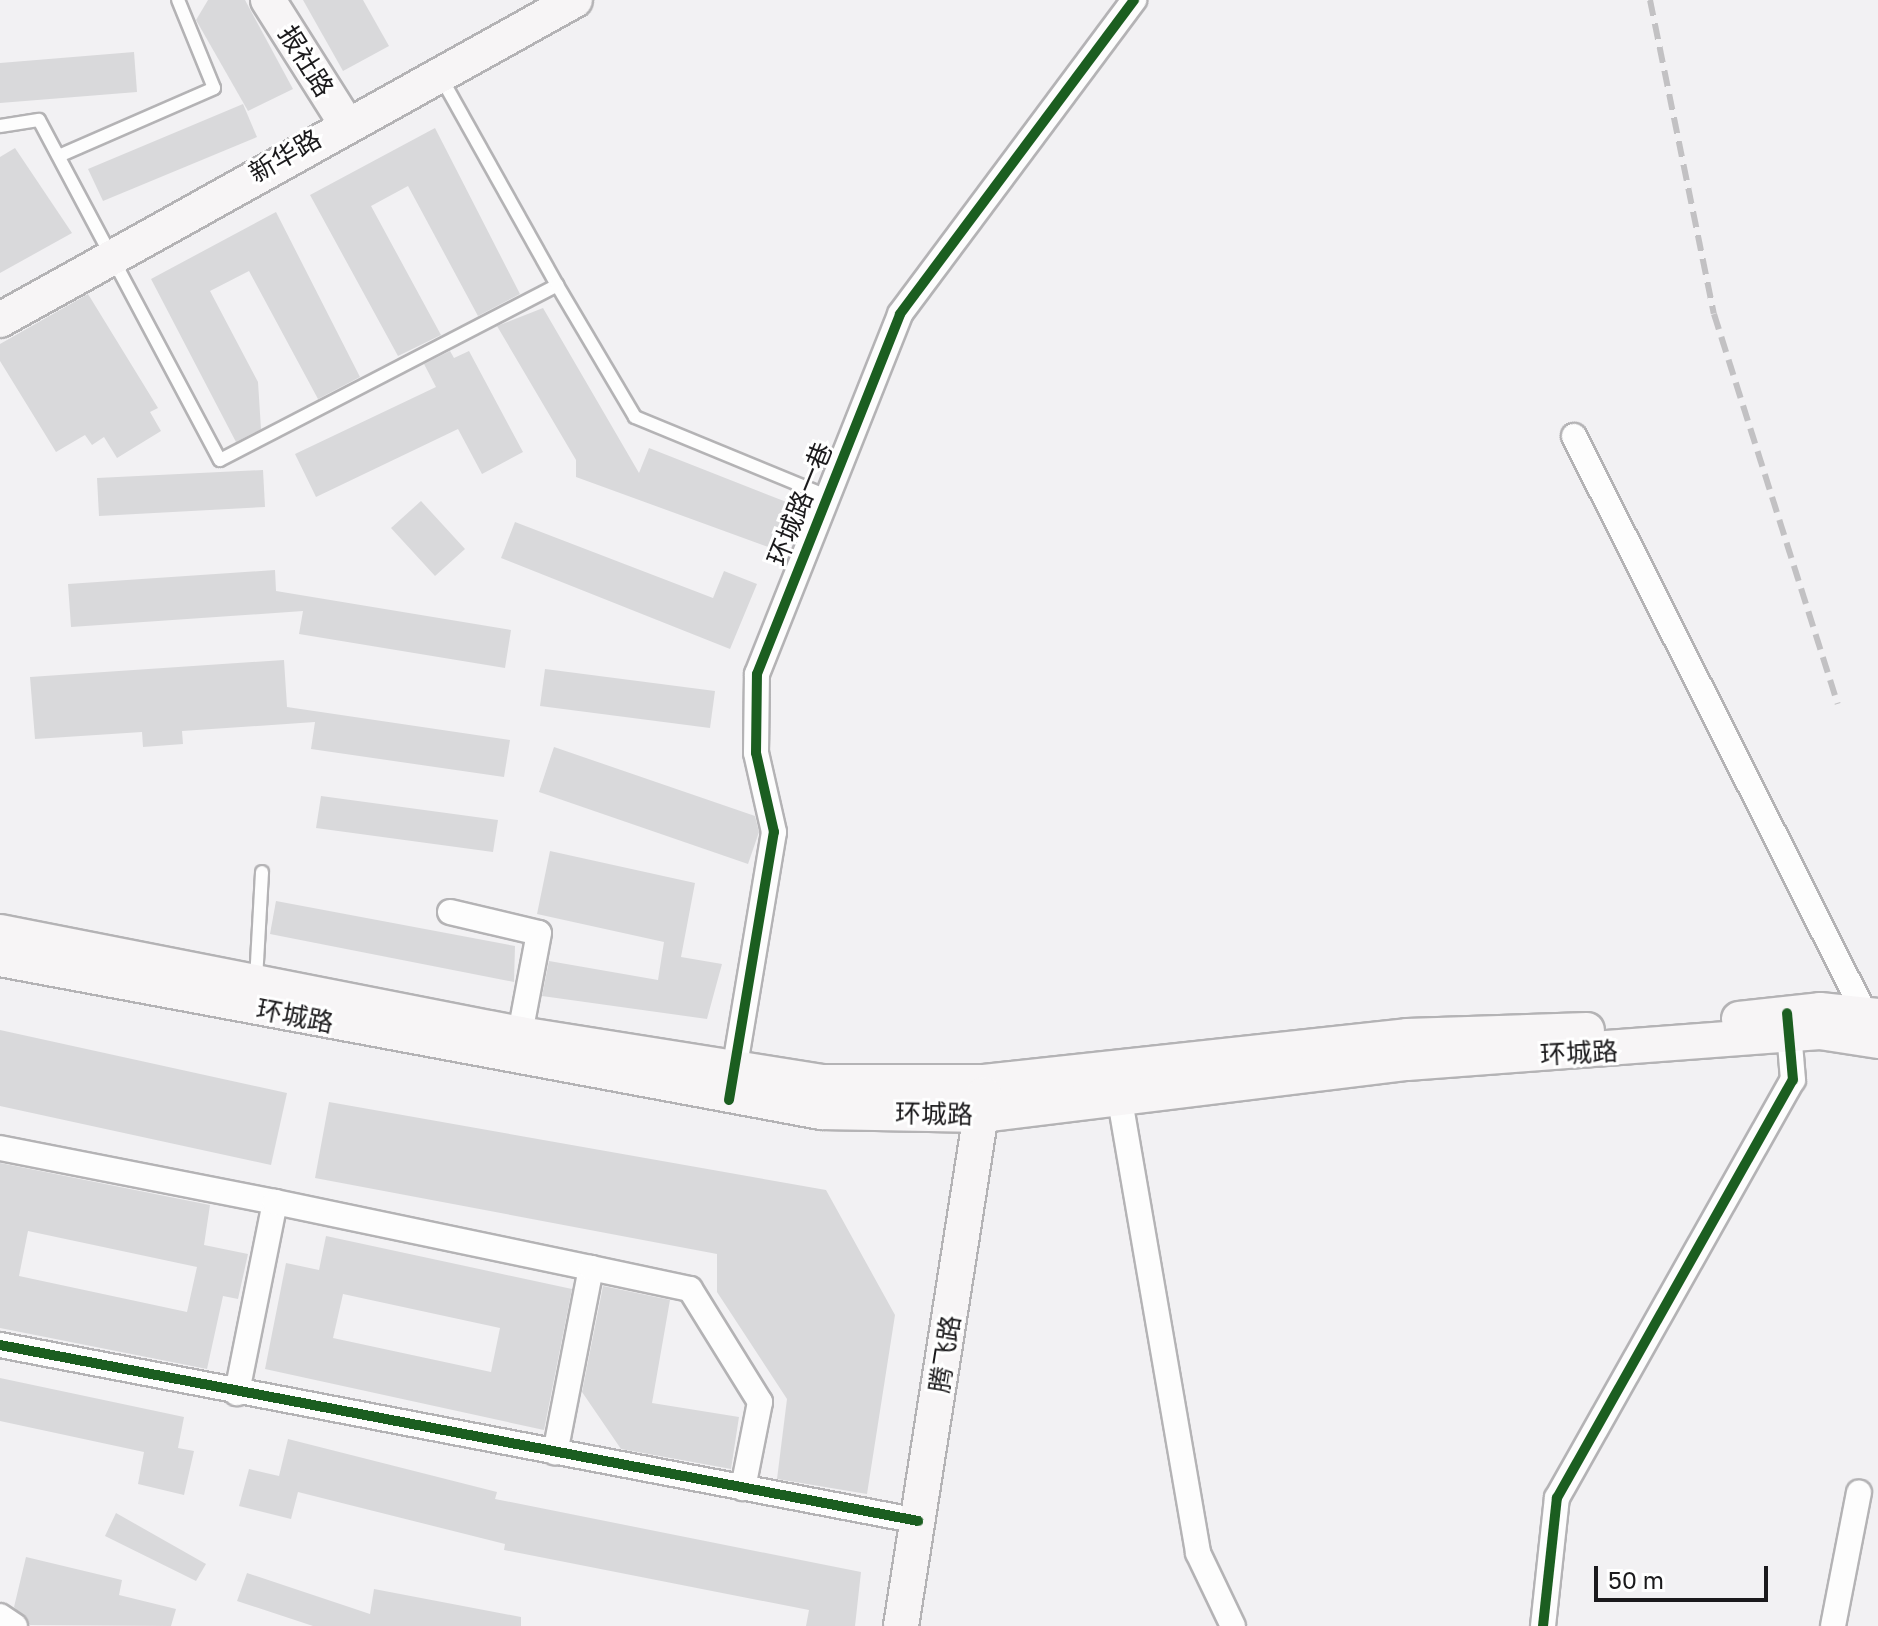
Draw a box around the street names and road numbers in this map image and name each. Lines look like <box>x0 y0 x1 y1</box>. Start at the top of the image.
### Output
street label: 报社路 <box>272 20 340 102</box>
street label: 新华路 <box>243 123 327 189</box>
street label: 环城路一巷 <box>761 438 839 570</box>
street label: 环城路 <box>254 993 336 1039</box>
street label: 环城路 <box>1539 1035 1619 1071</box>
street label: 环城路 <box>895 1098 973 1130</box>
street label: 腾飞路 <box>923 1313 967 1395</box>

